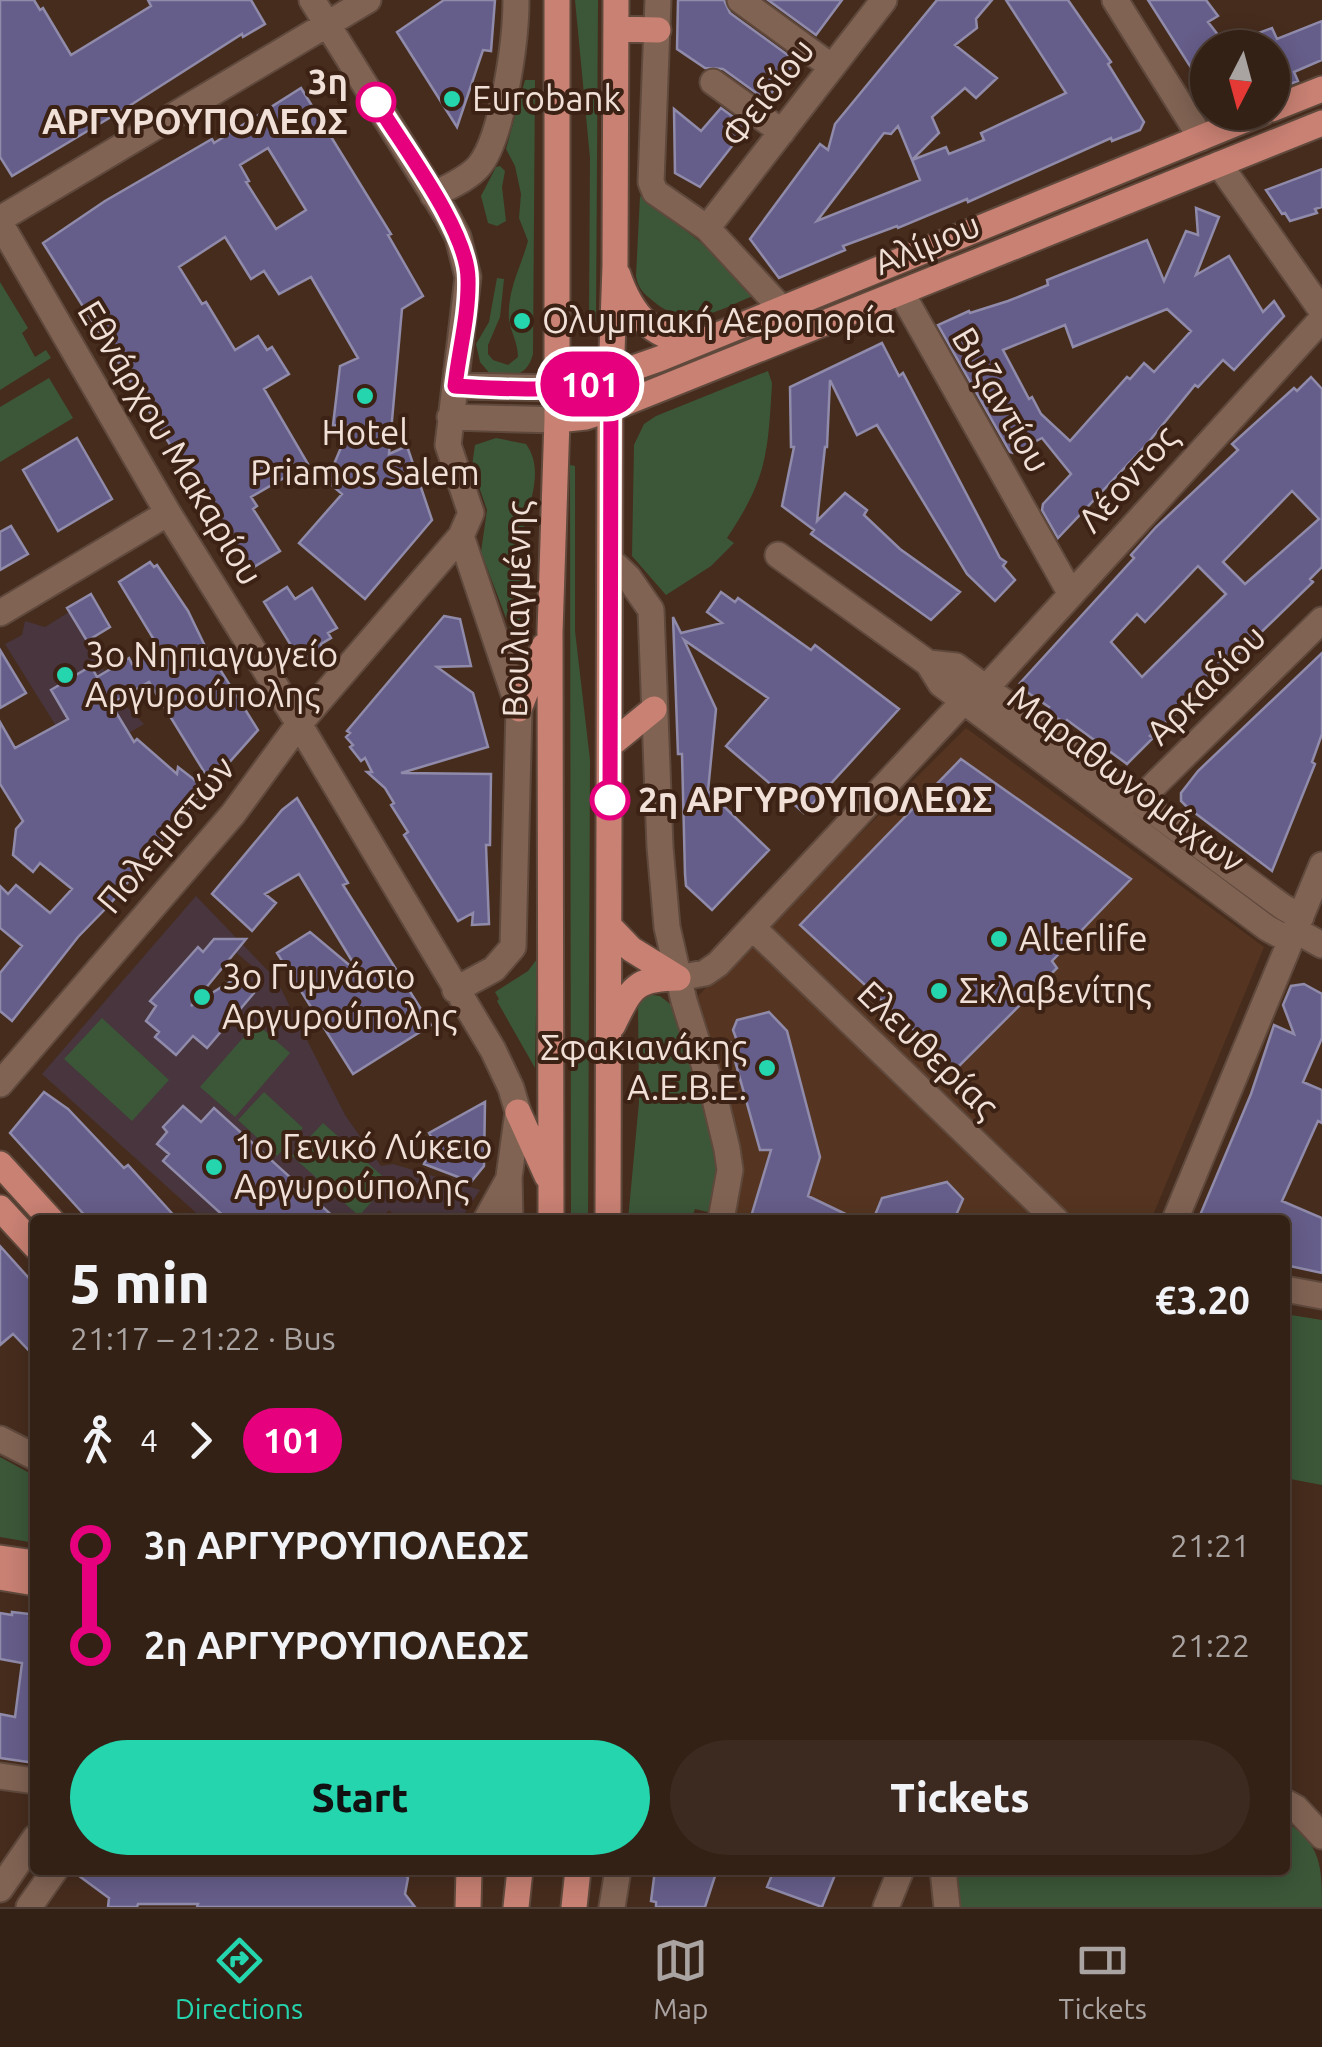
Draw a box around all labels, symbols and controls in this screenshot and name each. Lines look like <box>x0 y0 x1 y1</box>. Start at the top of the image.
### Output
street label: Φειδίου <box>712 30 822 155</box>
north arrow <box>1190 30 1290 130</box>
map controls <box>1190 30 1290 130</box>
place label: 3η ΑΡΓΥΡΟΥΠΟΛΕΩΣ <box>42 61 348 141</box>
place label: Eurobank <box>472 78 622 118</box>
marker: 3η ΑΡΓΥΡΟΥΠΟΛΕΩΣ <box>357 83 395 121</box>
marker: Eurobank <box>441 88 463 110</box>
street label: Αλίμου <box>868 204 985 282</box>
street label: Εθνάρχου Μακαρίου <box>70 293 271 592</box>
place label: Ολυμπιακή Αεροπορία <box>542 300 895 340</box>
marker: Ολυμπιακή Αεροπορία <box>511 310 533 332</box>
street label: Βυζαντίου <box>944 320 1059 479</box>
line badge: 101 <box>532 352 648 416</box>
text: 101 <box>560 364 620 404</box>
marker: Hotel Priamos Salem <box>354 385 376 407</box>
place label: Hotel Priamos Salem <box>250 412 480 492</box>
street label: Λέοντος <box>1069 417 1185 540</box>
street label: Βουλιαγμένης <box>494 500 538 718</box>
street label: Αρκαδίου <box>1137 616 1273 752</box>
place label: 3ο Νηπιαγωγείο Αργυρούπολης <box>85 634 338 714</box>
marker: 3ο Νηπιαγωγείο Αργυρούπολης <box>54 664 76 686</box>
street label: Μαραθωνομάχων <box>1001 676 1253 880</box>
street label: Πολεμιστών <box>88 748 242 921</box>
place label: 2η ΑΡΓΥΡΟΥΠΟΛΕΩΣ <box>638 779 993 819</box>
marker: 2η ΑΡΓΥΡΟΥΠΟΛΕΩΣ <box>591 781 629 819</box>
place label: Alterlife <box>1019 918 1148 958</box>
marker: Alterlife <box>988 928 1010 950</box>
place label: 3ο Γυμνάσιο Αργυρούπολης <box>222 956 457 1036</box>
place label: Σκλαβενίτης <box>959 970 1151 1010</box>
street label: Ελευθερίας <box>850 973 1007 1126</box>
marker: Σκλαβενίτης <box>928 980 950 1002</box>
marker: 3ο Γυμνάσιο Αργυρούπολης <box>191 986 213 1008</box>
place label: Σφακιανάκης Α.Ε.Β.Ε. <box>540 1027 747 1107</box>
marker: Σφακιανάκης Α.Ε.Β.Ε. <box>756 1057 778 1079</box>
place label: 1ο Γενικό Λύκειο Αργυρούπολης <box>234 1126 492 1206</box>
marker: 1ο Γενικό Λύκειο Αργυρούπολης <box>203 1156 225 1178</box>
text: 5 min <box>70 1252 210 1313</box>
text: €3.20 <box>1155 1279 1250 1321</box>
text: 21:17 – 21:22 · Bus <box>70 1320 336 1356</box>
icon: walk <box>70 1413 125 1468</box>
icon: forward <box>173 1413 228 1468</box>
text: 101 <box>263 1420 322 1460</box>
text: 4 <box>140 1422 158 1458</box>
text: 3η ΑΡΓΥΡΟΥΠΟΛΕΩΣ <box>144 1524 529 1566</box>
text: 21:21 <box>1170 1527 1250 1563</box>
text: 2η ΑΡΓΥΡΟΥΠΟΛΕΩΣ <box>144 1624 529 1666</box>
text: 21:22 <box>1170 1627 1250 1663</box>
button: Start <box>70 1740 650 1855</box>
button: Tickets <box>670 1740 1250 1855</box>
tab: Directions <box>175 1933 303 2024</box>
tab: Map <box>653 1933 708 2024</box>
tab: Tickets <box>1059 1933 1147 2024</box>

